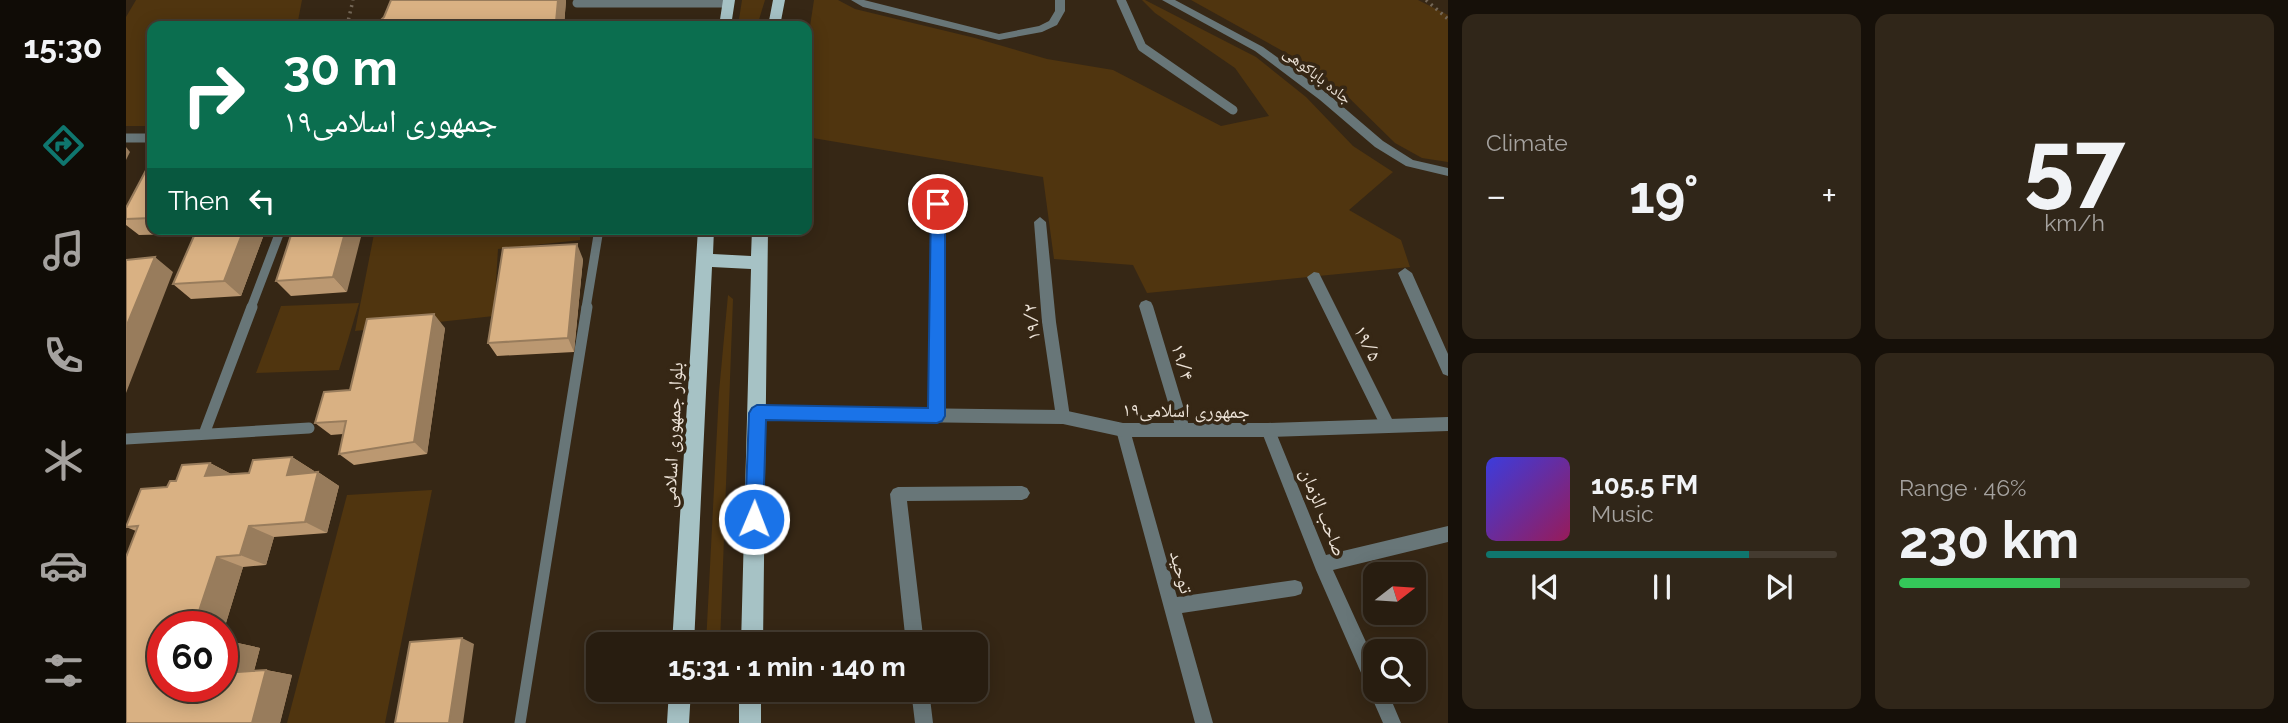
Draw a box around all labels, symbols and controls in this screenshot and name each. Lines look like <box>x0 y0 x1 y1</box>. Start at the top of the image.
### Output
text: 15:30 <box>24 28 102 65</box>
text: 30 m <box>283 39 398 96</box>
street label: جاده باباکوهی <box>1279 43 1356 109</box>
icon: right <box>168 49 259 140</box>
text: جمهوری اسلامی۱۹ <box>283 102 498 139</box>
text: 57 <box>2024 110 2125 217</box>
icon: directions <box>39 121 88 170</box>
text: Climate <box>1486 129 1568 156</box>
text: 19° <box>1629 164 1699 225</box>
text: − <box>1486 173 1506 218</box>
text: + <box>1821 173 1837 218</box>
pin <box>908 174 968 234</box>
icon: left <box>243 182 281 220</box>
icon: arrive <box>919 185 957 223</box>
text: Then <box>168 186 229 216</box>
text: km/h <box>2044 209 2105 236</box>
icon: music <box>39 226 88 275</box>
street label: ۱۹/۲ <box>1018 302 1044 342</box>
street label: ۱۹/۵ <box>1350 321 1386 365</box>
icon: phone <box>39 331 88 380</box>
street label: ۱۹/۴ <box>1167 341 1199 383</box>
street label: بلوار جمهوری اسلامی <box>657 362 688 508</box>
street label: جمهوری اسلامی۱۹ <box>1122 398 1250 423</box>
icon: climate <box>39 436 88 485</box>
street label: صاحب الزمان <box>1295 465 1352 560</box>
text: 105.5 FM <box>1591 470 1698 500</box>
text: Range · 46% <box>1899 474 2026 501</box>
position arrow <box>717 482 791 556</box>
text: Music <box>1591 500 1654 527</box>
text: 230 km <box>1899 509 2079 570</box>
icon: car <box>39 541 88 590</box>
street label: توحید <box>1165 548 1198 596</box>
north arrow <box>1363 562 1426 625</box>
map controls <box>1363 562 1426 702</box>
icon: previous <box>1526 568 1564 606</box>
icon: pause <box>1643 568 1681 606</box>
icon: next <box>1760 568 1798 606</box>
speed limit sign: 60 <box>147 611 238 702</box>
button: search <box>1363 639 1426 702</box>
icon: filters <box>39 646 88 695</box>
text: 15:31 · 1 min · 140 m <box>668 652 906 682</box>

